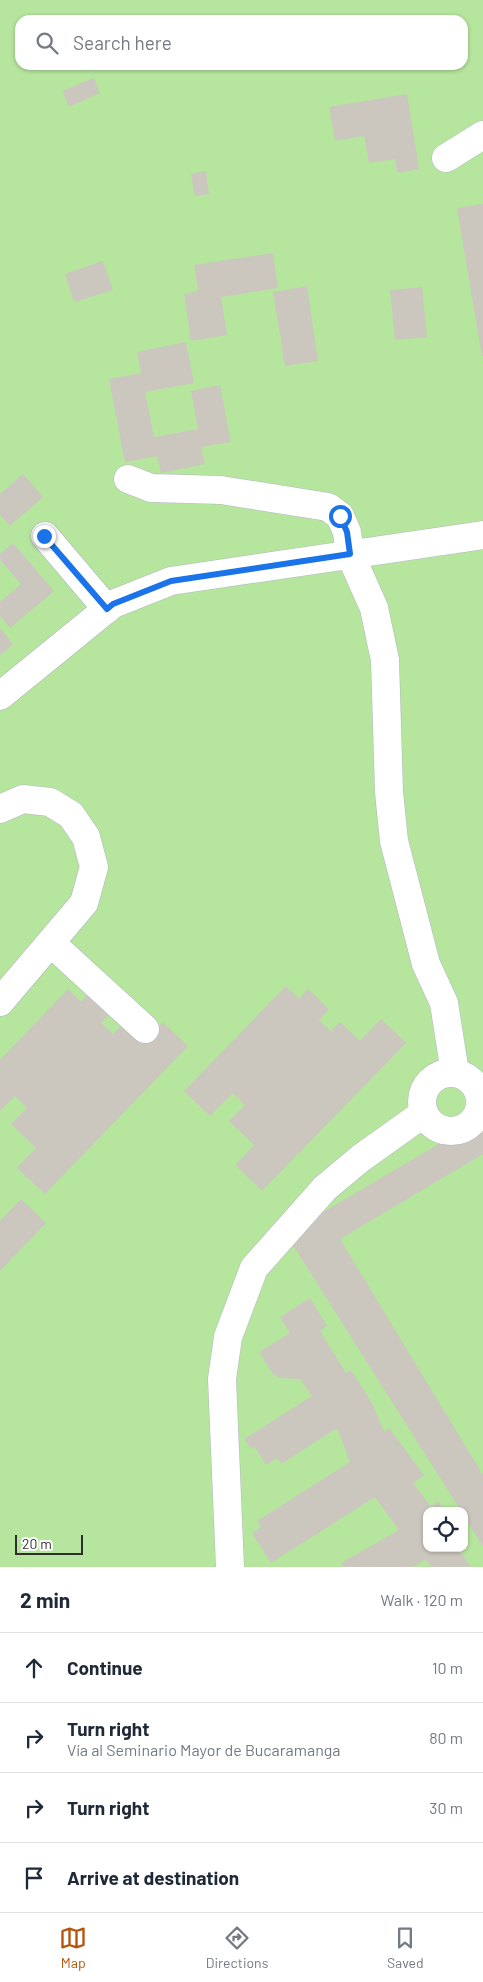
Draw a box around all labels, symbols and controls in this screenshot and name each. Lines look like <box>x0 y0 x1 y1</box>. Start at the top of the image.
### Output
search box <box>15 15 468 70</box>
icon: search <box>33 29 61 57</box>
text: Search here <box>73 31 172 54</box>
route start <box>329 505 352 528</box>
route end <box>33 525 56 548</box>
map controls <box>423 1507 468 1552</box>
button: locate <box>423 1507 468 1552</box>
scale bar <box>15 1532 82 1555</box>
text: 20 m <box>22 1535 52 1552</box>
text: 2 min <box>20 1587 70 1612</box>
text: Walk · 120 m <box>380 1590 463 1609</box>
icon: ahead <box>20 1654 48 1682</box>
text: Continue <box>67 1656 143 1679</box>
text: 10 m <box>432 1658 463 1677</box>
text: Turn right <box>67 1717 149 1740</box>
icon: right <box>20 1724 48 1752</box>
text: 80 m <box>429 1728 463 1747</box>
text: Vía al Seminario Mayor de Bucaramanga <box>67 1740 341 1759</box>
icon: right <box>20 1794 48 1822</box>
text: Turn right <box>67 1796 149 1819</box>
text: 30 m <box>429 1798 463 1817</box>
icon: arrive <box>20 1864 48 1892</box>
text: Arrive at destination <box>67 1866 239 1889</box>
tab: Map <box>59 1924 87 1971</box>
tab: Directions <box>206 1924 268 1971</box>
tab: Saved <box>387 1924 424 1971</box>

